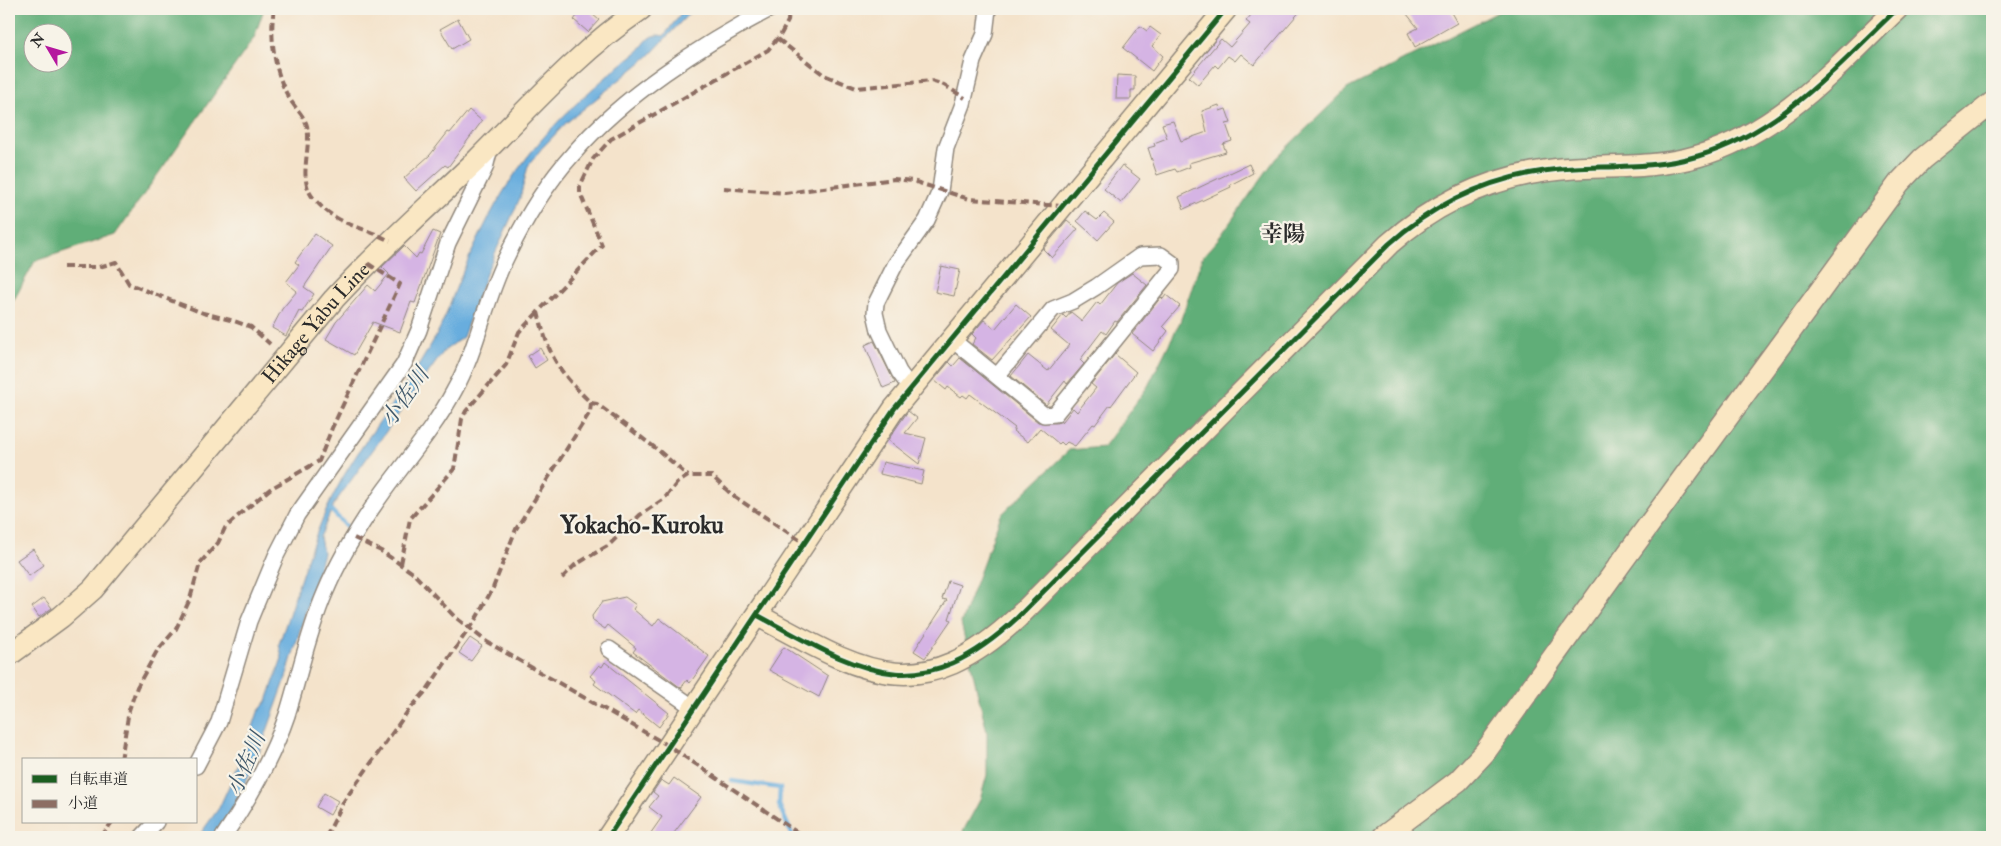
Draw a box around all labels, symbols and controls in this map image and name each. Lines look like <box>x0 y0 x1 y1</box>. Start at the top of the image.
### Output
north arrow <box>22 22 72 72</box>
text: N <box>27 30 49 51</box>
district label: 幸陽 <box>1261 220 1305 248</box>
street label: Hikage Yabu Line <box>256 256 376 389</box>
water label: 小佐川 <box>375 360 437 432</box>
district label: Yokacho-Kuroku <box>559 510 724 541</box>
water label: 小佐川 <box>220 726 273 800</box>
legend <box>22 758 198 824</box>
text: 自転車道 <box>68 770 128 789</box>
text: 小道 <box>68 794 98 813</box>

